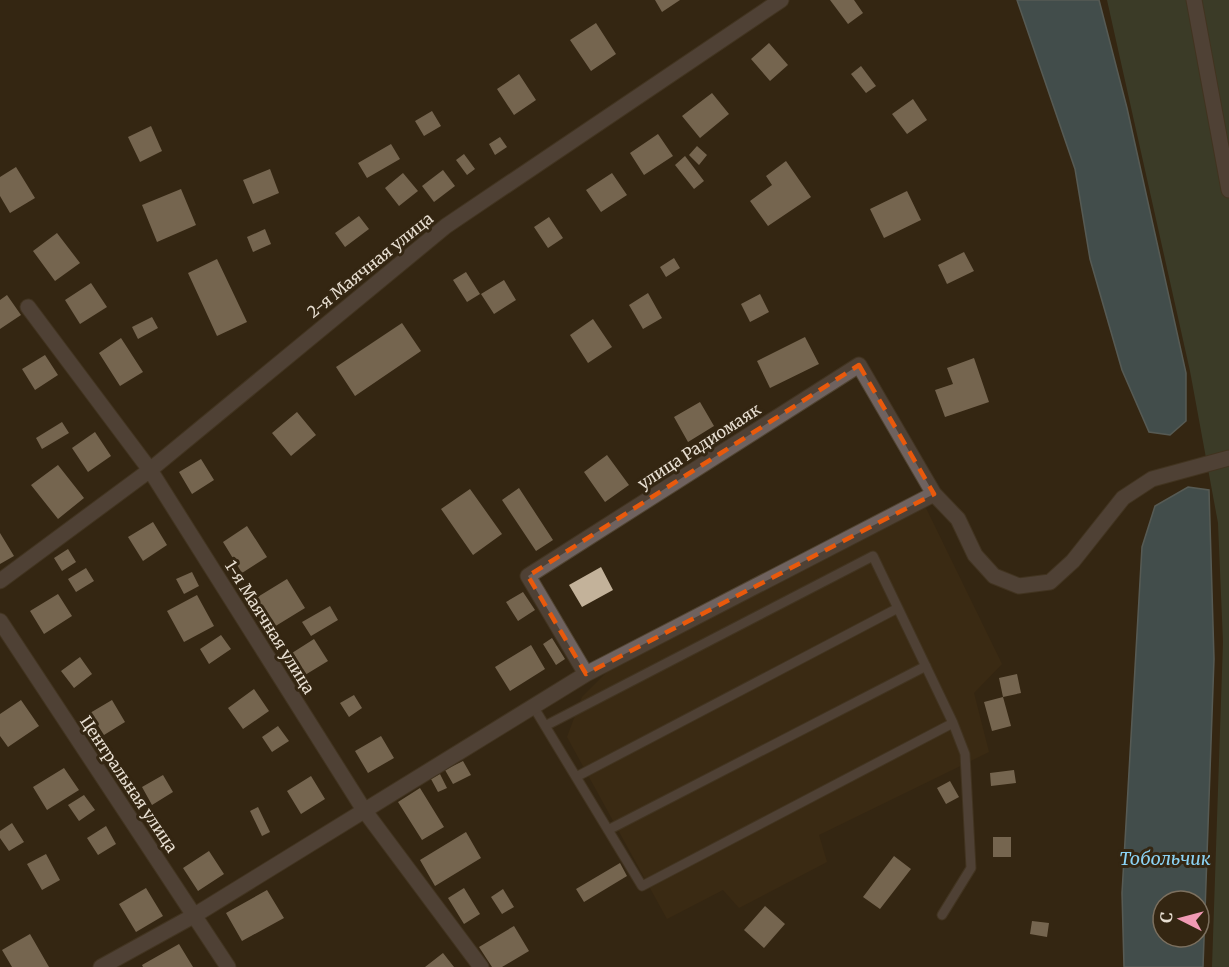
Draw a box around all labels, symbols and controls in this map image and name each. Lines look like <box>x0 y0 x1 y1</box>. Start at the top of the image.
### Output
street label: 2-я Маячная улица <box>303 208 437 322</box>
street label: улица Радиомаяк <box>634 399 764 493</box>
street label: 1-я Маячная улица <box>221 556 319 698</box>
street label: Центральная улица <box>76 712 182 856</box>
water label: Тобольчик <box>1119 847 1211 870</box>
north arrow <box>1151 889 1211 949</box>
text: С <box>1156 911 1177 924</box>

